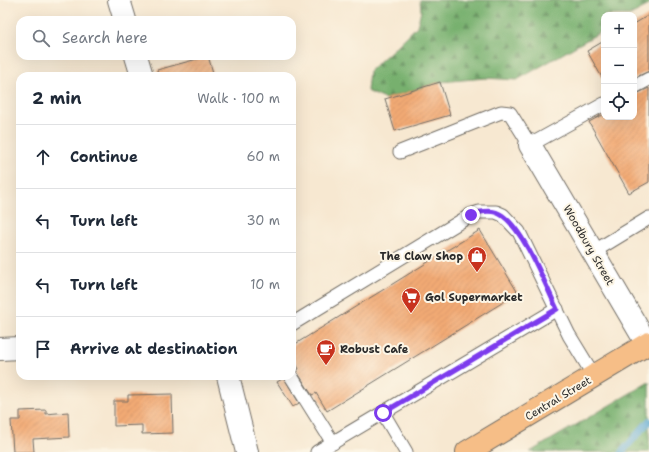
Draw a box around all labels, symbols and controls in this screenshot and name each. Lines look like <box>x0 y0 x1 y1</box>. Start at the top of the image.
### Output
map controls <box>601 12 637 120</box>
button: + <box>601 12 637 48</box>
search box <box>16 16 296 60</box>
icon: search <box>30 27 52 49</box>
text: Search here <box>62 28 148 48</box>
button: − <box>601 48 637 84</box>
button: locate <box>601 84 637 120</box>
text: 2 min <box>32 87 82 109</box>
text: Walk · 100 m <box>197 90 280 107</box>
icon: ahead <box>32 146 54 168</box>
text: Continue <box>70 147 138 167</box>
text: 60 m <box>247 148 280 165</box>
street label: Woodbury Street <box>559 202 618 288</box>
route end <box>462 206 480 224</box>
icon: left <box>32 210 54 232</box>
text: Turn left <box>70 211 138 231</box>
text: 30 m <box>246 212 280 229</box>
shop icon: The Claw Shop <box>466 245 488 273</box>
place label: The Claw Shop <box>380 249 463 264</box>
icon: left <box>32 274 54 296</box>
text: Turn left <box>70 275 138 295</box>
text: 10 m <box>250 276 280 293</box>
supermarket icon: Gol Supermarket <box>400 286 422 314</box>
place label: Gol Supermarket <box>425 290 523 305</box>
icon: arrive <box>32 338 54 360</box>
cafe icon: Robust Cafe <box>315 338 337 366</box>
text: Arrive at destination <box>70 339 238 359</box>
place label: Robust Cafe <box>340 342 409 357</box>
street label: Central Street <box>522 373 594 424</box>
route start <box>374 404 392 422</box>

